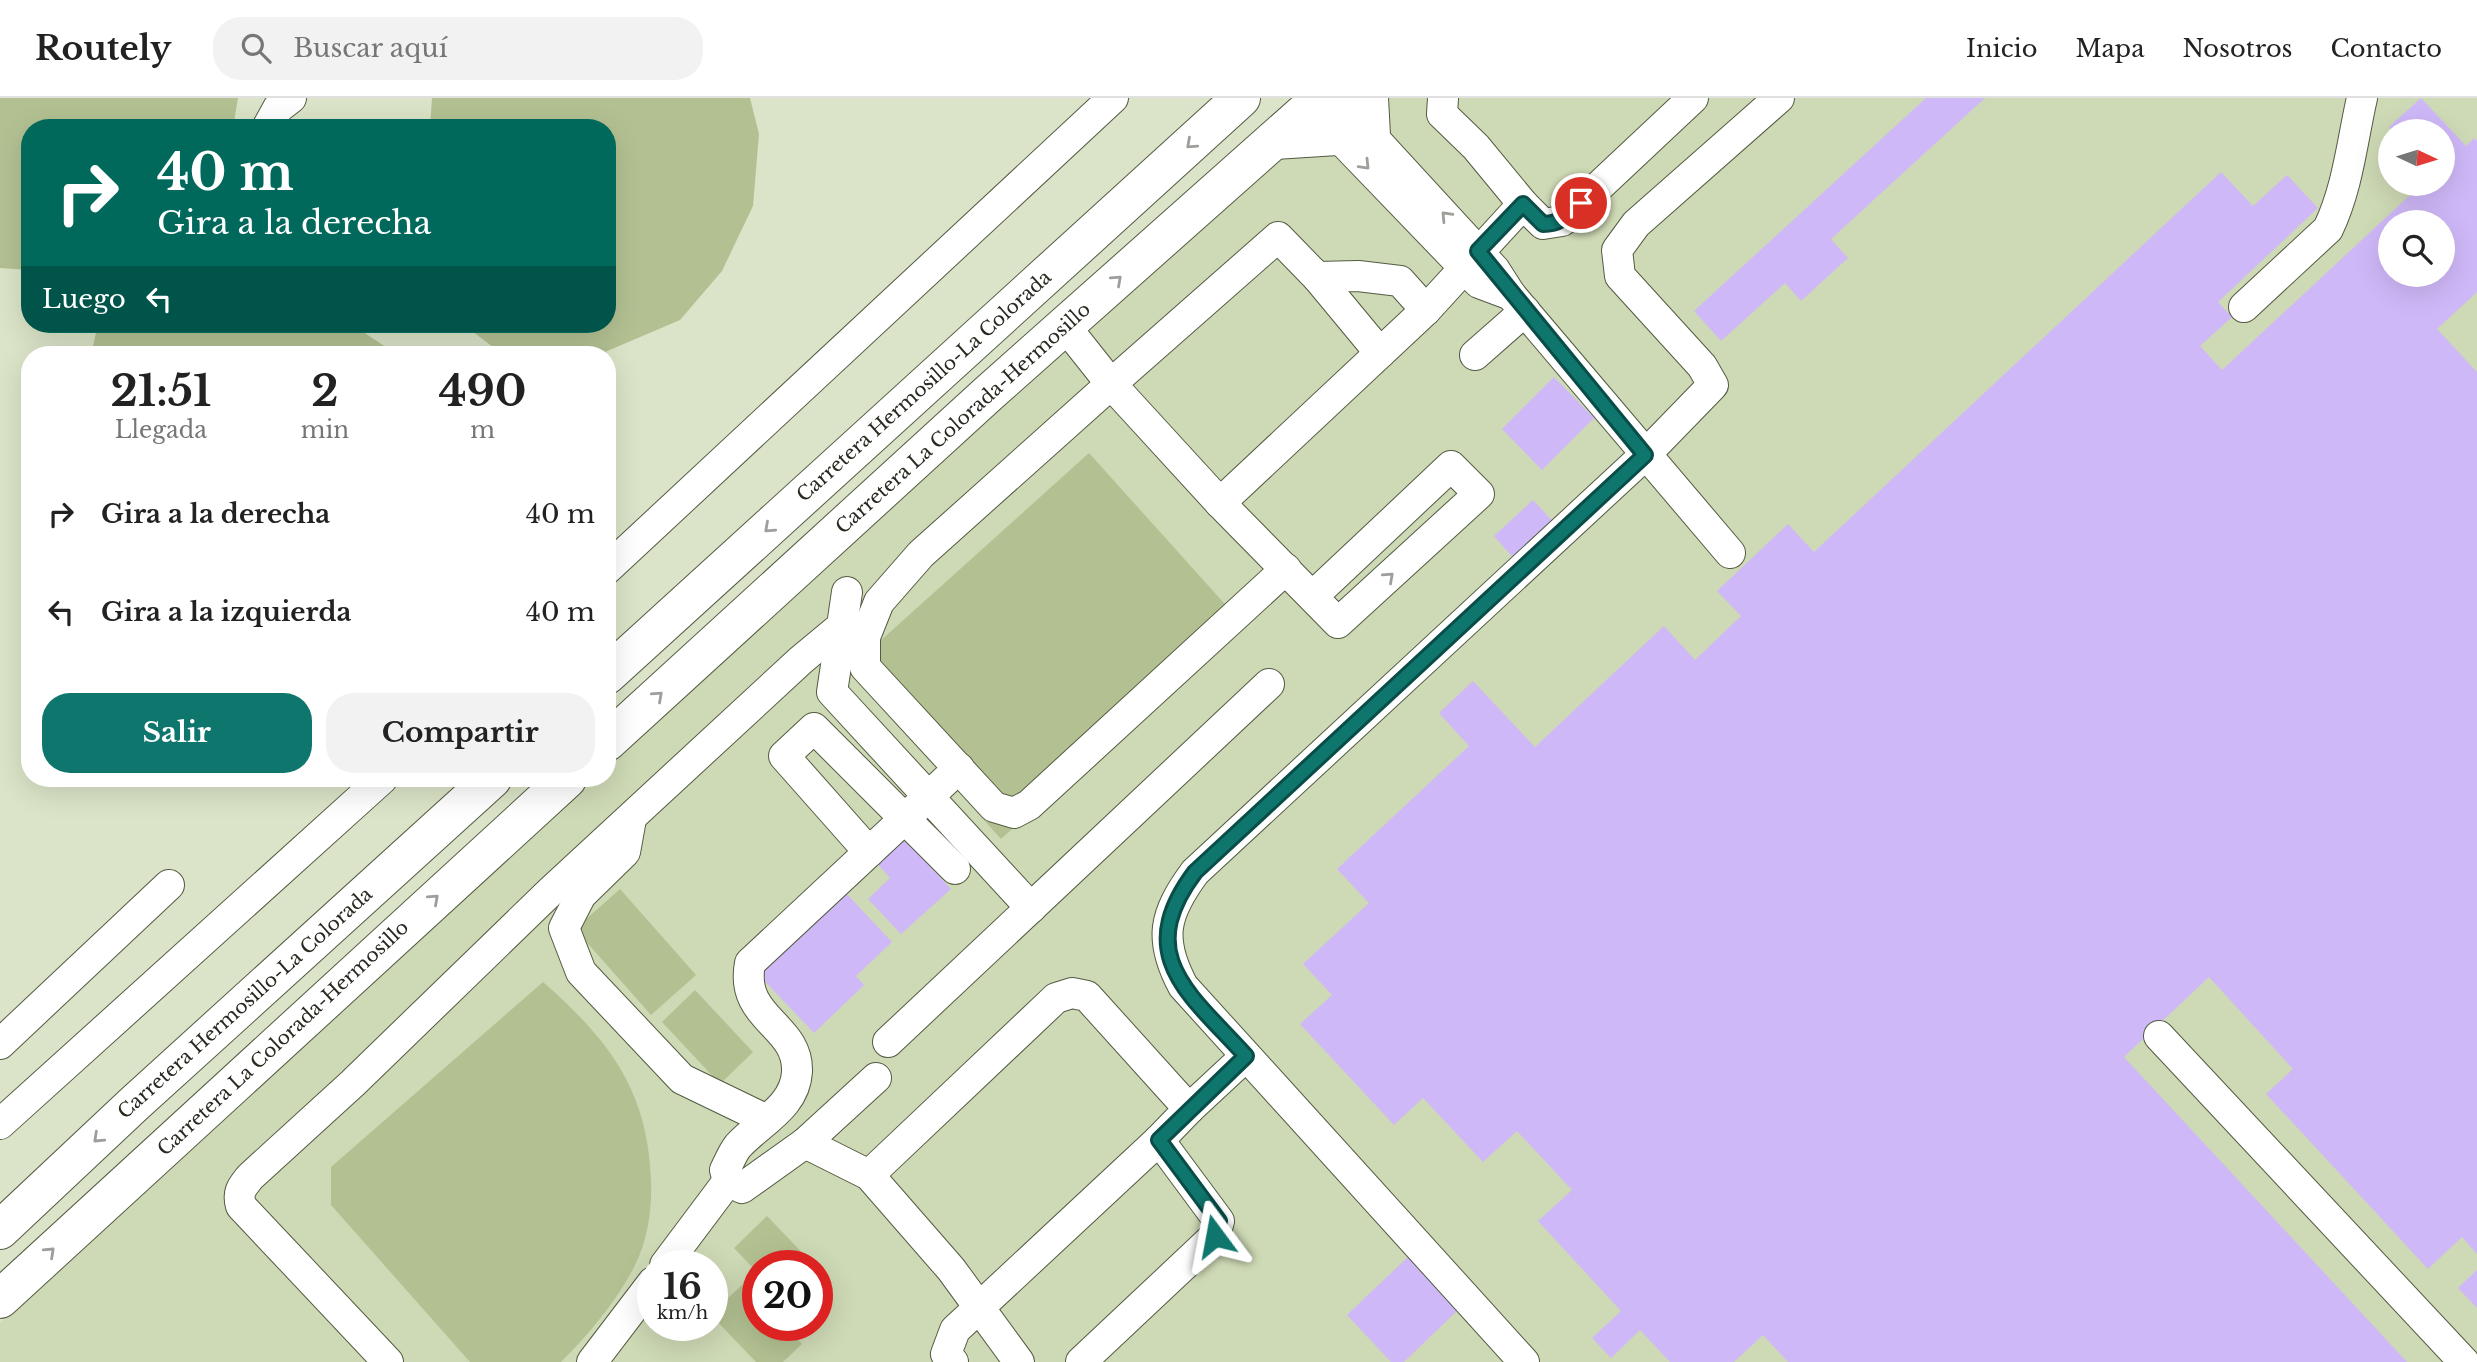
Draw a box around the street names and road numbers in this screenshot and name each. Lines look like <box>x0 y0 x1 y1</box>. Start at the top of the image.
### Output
street label: Carretera Hermosillo-La Colorada <box>792 265 1056 506</box>
street label: Carretera La Colorada-Hermosillo <box>831 298 1095 538</box>
street label: Carretera Hermosillo-La Colorada <box>113 882 377 1123</box>
street label: Carretera La Colorada-Hermosillo <box>153 915 413 1161</box>

